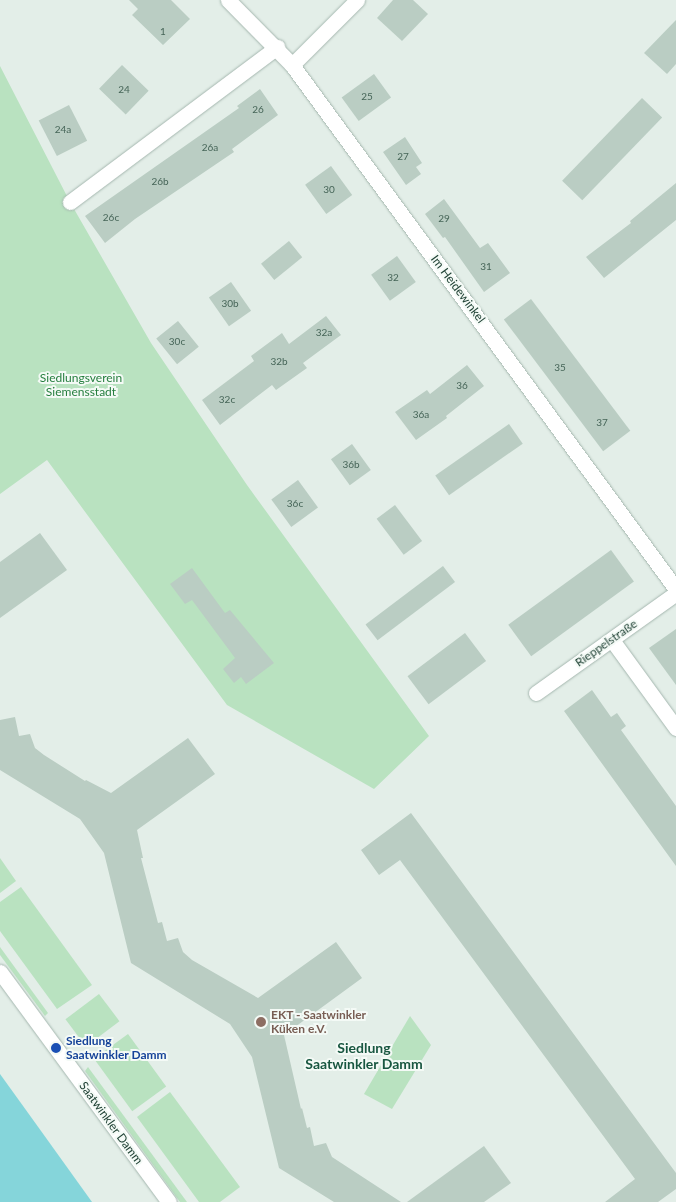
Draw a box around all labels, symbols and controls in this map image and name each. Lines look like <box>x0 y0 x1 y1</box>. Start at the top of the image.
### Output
house number: 1 <box>160 26 166 38</box>
house number: 24 <box>118 84 130 96</box>
house number: 25 <box>361 91 373 103</box>
house number: 26 <box>252 104 264 116</box>
house number: 24a <box>55 124 71 136</box>
house number: 26a <box>202 142 218 154</box>
house number: 27 <box>397 151 409 163</box>
house number: 26b <box>151 176 169 188</box>
house number: 30 <box>323 184 335 196</box>
house number: 26c <box>103 212 119 224</box>
house number: 29 <box>438 213 450 225</box>
street label: Im Heidewinkel <box>428 252 488 326</box>
house number: 31 <box>480 261 492 273</box>
house number: 32 <box>387 272 399 284</box>
house number: 30b <box>221 298 239 310</box>
house number: 32a <box>316 327 332 339</box>
house number: 30c <box>169 336 185 348</box>
house number: 32b <box>270 356 288 368</box>
house number: 35 <box>554 362 566 374</box>
park label: Siedlungsverein Siemensstadt <box>40 371 122 399</box>
house number: 36 <box>456 380 468 392</box>
house number: 32c <box>219 394 235 406</box>
house number: 36a <box>413 409 429 421</box>
house number: 37 <box>596 417 608 429</box>
house number: 36b <box>342 459 360 471</box>
house number: 36c <box>287 498 303 510</box>
street label: Rieppelstraße <box>572 616 640 670</box>
place label: EKT - Saatwinkler Küken e.V. <box>271 1008 366 1036</box>
marker: EKT - Saatwinkler Küken e.V. <box>255 1016 267 1028</box>
place label: Siedlung Saatwinkler Damm <box>66 1034 167 1062</box>
district label: Siedlung Saatwinkler Damm <box>305 1040 423 1072</box>
marker: Siedlung Saatwinkler Damm <box>50 1042 62 1054</box>
street label: Saatwinkler Damm <box>76 1079 146 1167</box>

